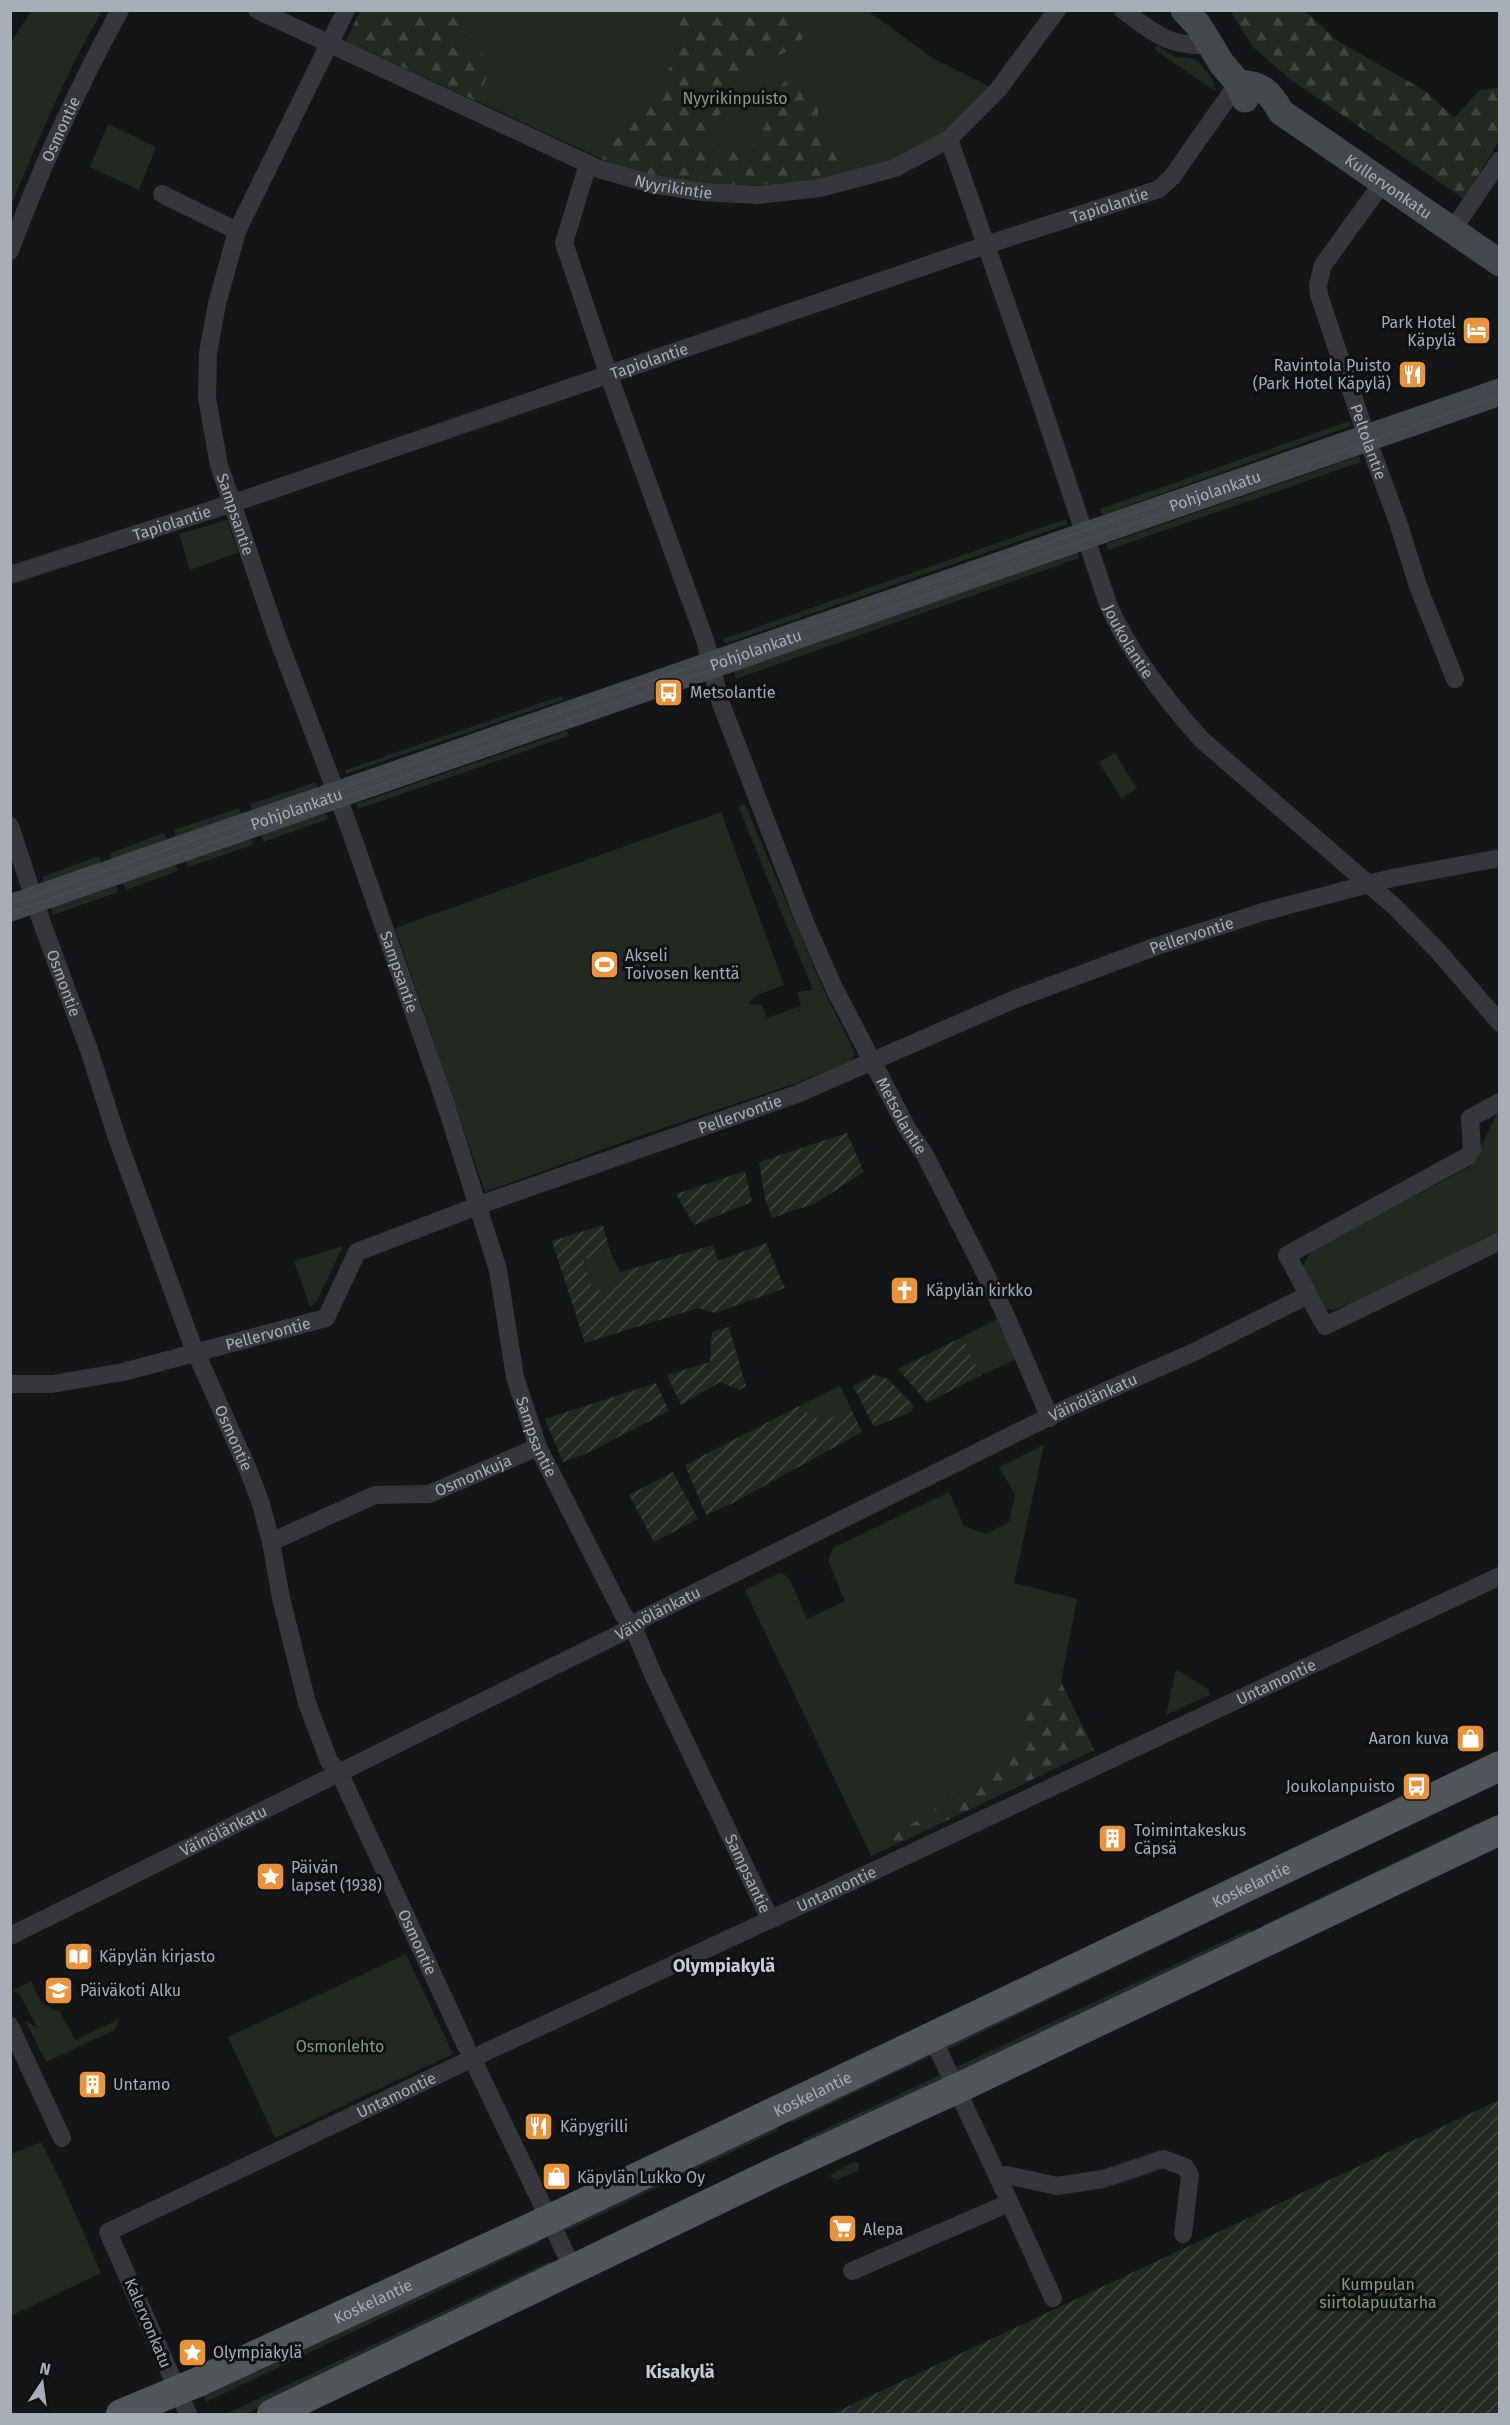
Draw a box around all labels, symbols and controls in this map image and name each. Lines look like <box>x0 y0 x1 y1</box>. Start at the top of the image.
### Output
park label: Nyyrikinpuisto <box>682 89 788 108</box>
street label: Osmontie <box>37 93 84 165</box>
street label: Kullervonkatu <box>1342 150 1436 223</box>
street label: Nyyrikintie <box>633 170 713 202</box>
street label: Tapiolantie <box>1068 183 1151 227</box>
place label: Park Hotel Käpylä <box>1381 313 1456 350</box>
hotel icon: Park Hotel Käpylä <box>1461 315 1493 347</box>
street label: Tapiolantie <box>607 338 691 383</box>
place label: Ravintola Puisto (Park Hotel Käpylä) <box>1253 356 1391 393</box>
restaurant icon: Ravintola Puisto (Park Hotel Käpylä) <box>1396 358 1428 390</box>
street label: Peltolantie <box>1347 401 1391 482</box>
street label: Pohjolankatu <box>1166 466 1263 515</box>
street label: Sampsantie <box>213 471 258 558</box>
street label: Tapiolantie <box>130 501 213 544</box>
street label: Joukolantie <box>1100 601 1158 682</box>
street label: Pohjolankatu <box>707 625 804 674</box>
bus stop icon: Metsolantie <box>653 676 685 708</box>
place label: Metsolantie <box>690 683 775 702</box>
street label: Pohjolankatu <box>248 784 345 834</box>
street label: Pellervontie <box>1147 913 1236 958</box>
street label: Sampsantie <box>377 928 423 1015</box>
place label: Akseli Toivosen kenttä <box>625 946 740 983</box>
street label: Osmontie <box>43 947 85 1019</box>
sports icon: Akseli Toivosen kenttä <box>588 948 620 980</box>
street label: Metsolantie <box>873 1074 931 1158</box>
street label: Pellervontie <box>695 1091 784 1137</box>
church icon: Käpylän kirkko <box>889 1274 921 1306</box>
place label: Käpylän kirkko <box>926 1281 1033 1300</box>
street label: Pellervontie <box>223 1313 313 1354</box>
street label: Väinölänkatu <box>1045 1369 1140 1425</box>
street label: Sampsantie <box>513 1394 561 1480</box>
street label: Osmontie <box>211 1402 257 1474</box>
street label: Osmonkuja <box>432 1450 514 1500</box>
street label: Väinölänkatu <box>612 1582 703 1644</box>
street label: Untamontie <box>1233 1655 1319 1708</box>
shop icon: Aaron kuva <box>1454 1722 1486 1754</box>
place label: Aaron kuva <box>1369 1729 1449 1748</box>
bus stop icon: Joukolanpuisto <box>1400 1770 1432 1802</box>
place label: Joukolanpuisto <box>1286 1777 1395 1796</box>
street label: Väinölänkatu <box>177 1801 270 1860</box>
place label: Toimintakeskus Cäpsä <box>1134 1821 1246 1858</box>
building icon: Toimintakeskus Cäpsä <box>1097 1823 1129 1855</box>
street label: Sampsantie <box>721 1831 775 1916</box>
place label: Päivän lapset (1938) <box>291 1858 382 1895</box>
street label: Koskelantie <box>1209 1858 1293 1911</box>
place icon: Päivän lapset (1938) <box>254 1860 286 1892</box>
street label: Untamontie <box>793 1862 879 1915</box>
street label: Osmontie <box>394 1906 441 1978</box>
library icon: Käpylän kirjasto <box>62 1940 94 1972</box>
place label: Käpylän kirjasto <box>99 1947 215 1966</box>
district label: Olympiakylä <box>673 1955 775 1977</box>
school or university icon: Päiväkoti Alku <box>43 1974 75 2006</box>
place label: Päiväkoti Alku <box>80 1981 181 2000</box>
park label: Osmonlehto <box>296 2037 384 2056</box>
street label: Koskelantie <box>770 2067 855 2121</box>
building icon: Untamo <box>76 2068 108 2100</box>
street label: Untamontie <box>353 2068 439 2122</box>
place label: Untamo <box>113 2075 170 2094</box>
restaurant icon: Käpygrilli <box>523 2110 555 2142</box>
place label: Käpygrilli <box>560 2117 628 2136</box>
shop icon: Käpylän Lukko Oy <box>540 2161 572 2193</box>
place label: Käpylän Lukko Oy <box>577 2168 705 2187</box>
supermarket icon: Alepa <box>826 2213 858 2245</box>
place label: Alepa <box>863 2220 904 2239</box>
street label: Kalervonkatu <box>121 2275 175 2371</box>
street label: Koskelantie <box>330 2275 415 2327</box>
park label: Kumpulan siirtolapuutarha <box>1319 2275 1437 2312</box>
place icon: Olympiakylä <box>176 2336 208 2368</box>
place label: Olympiakylä <box>213 2343 302 2362</box>
north arrow <box>12 2353 72 2413</box>
text: N <box>38 2358 53 2379</box>
district label: Kisakylä <box>645 2361 715 2383</box>

